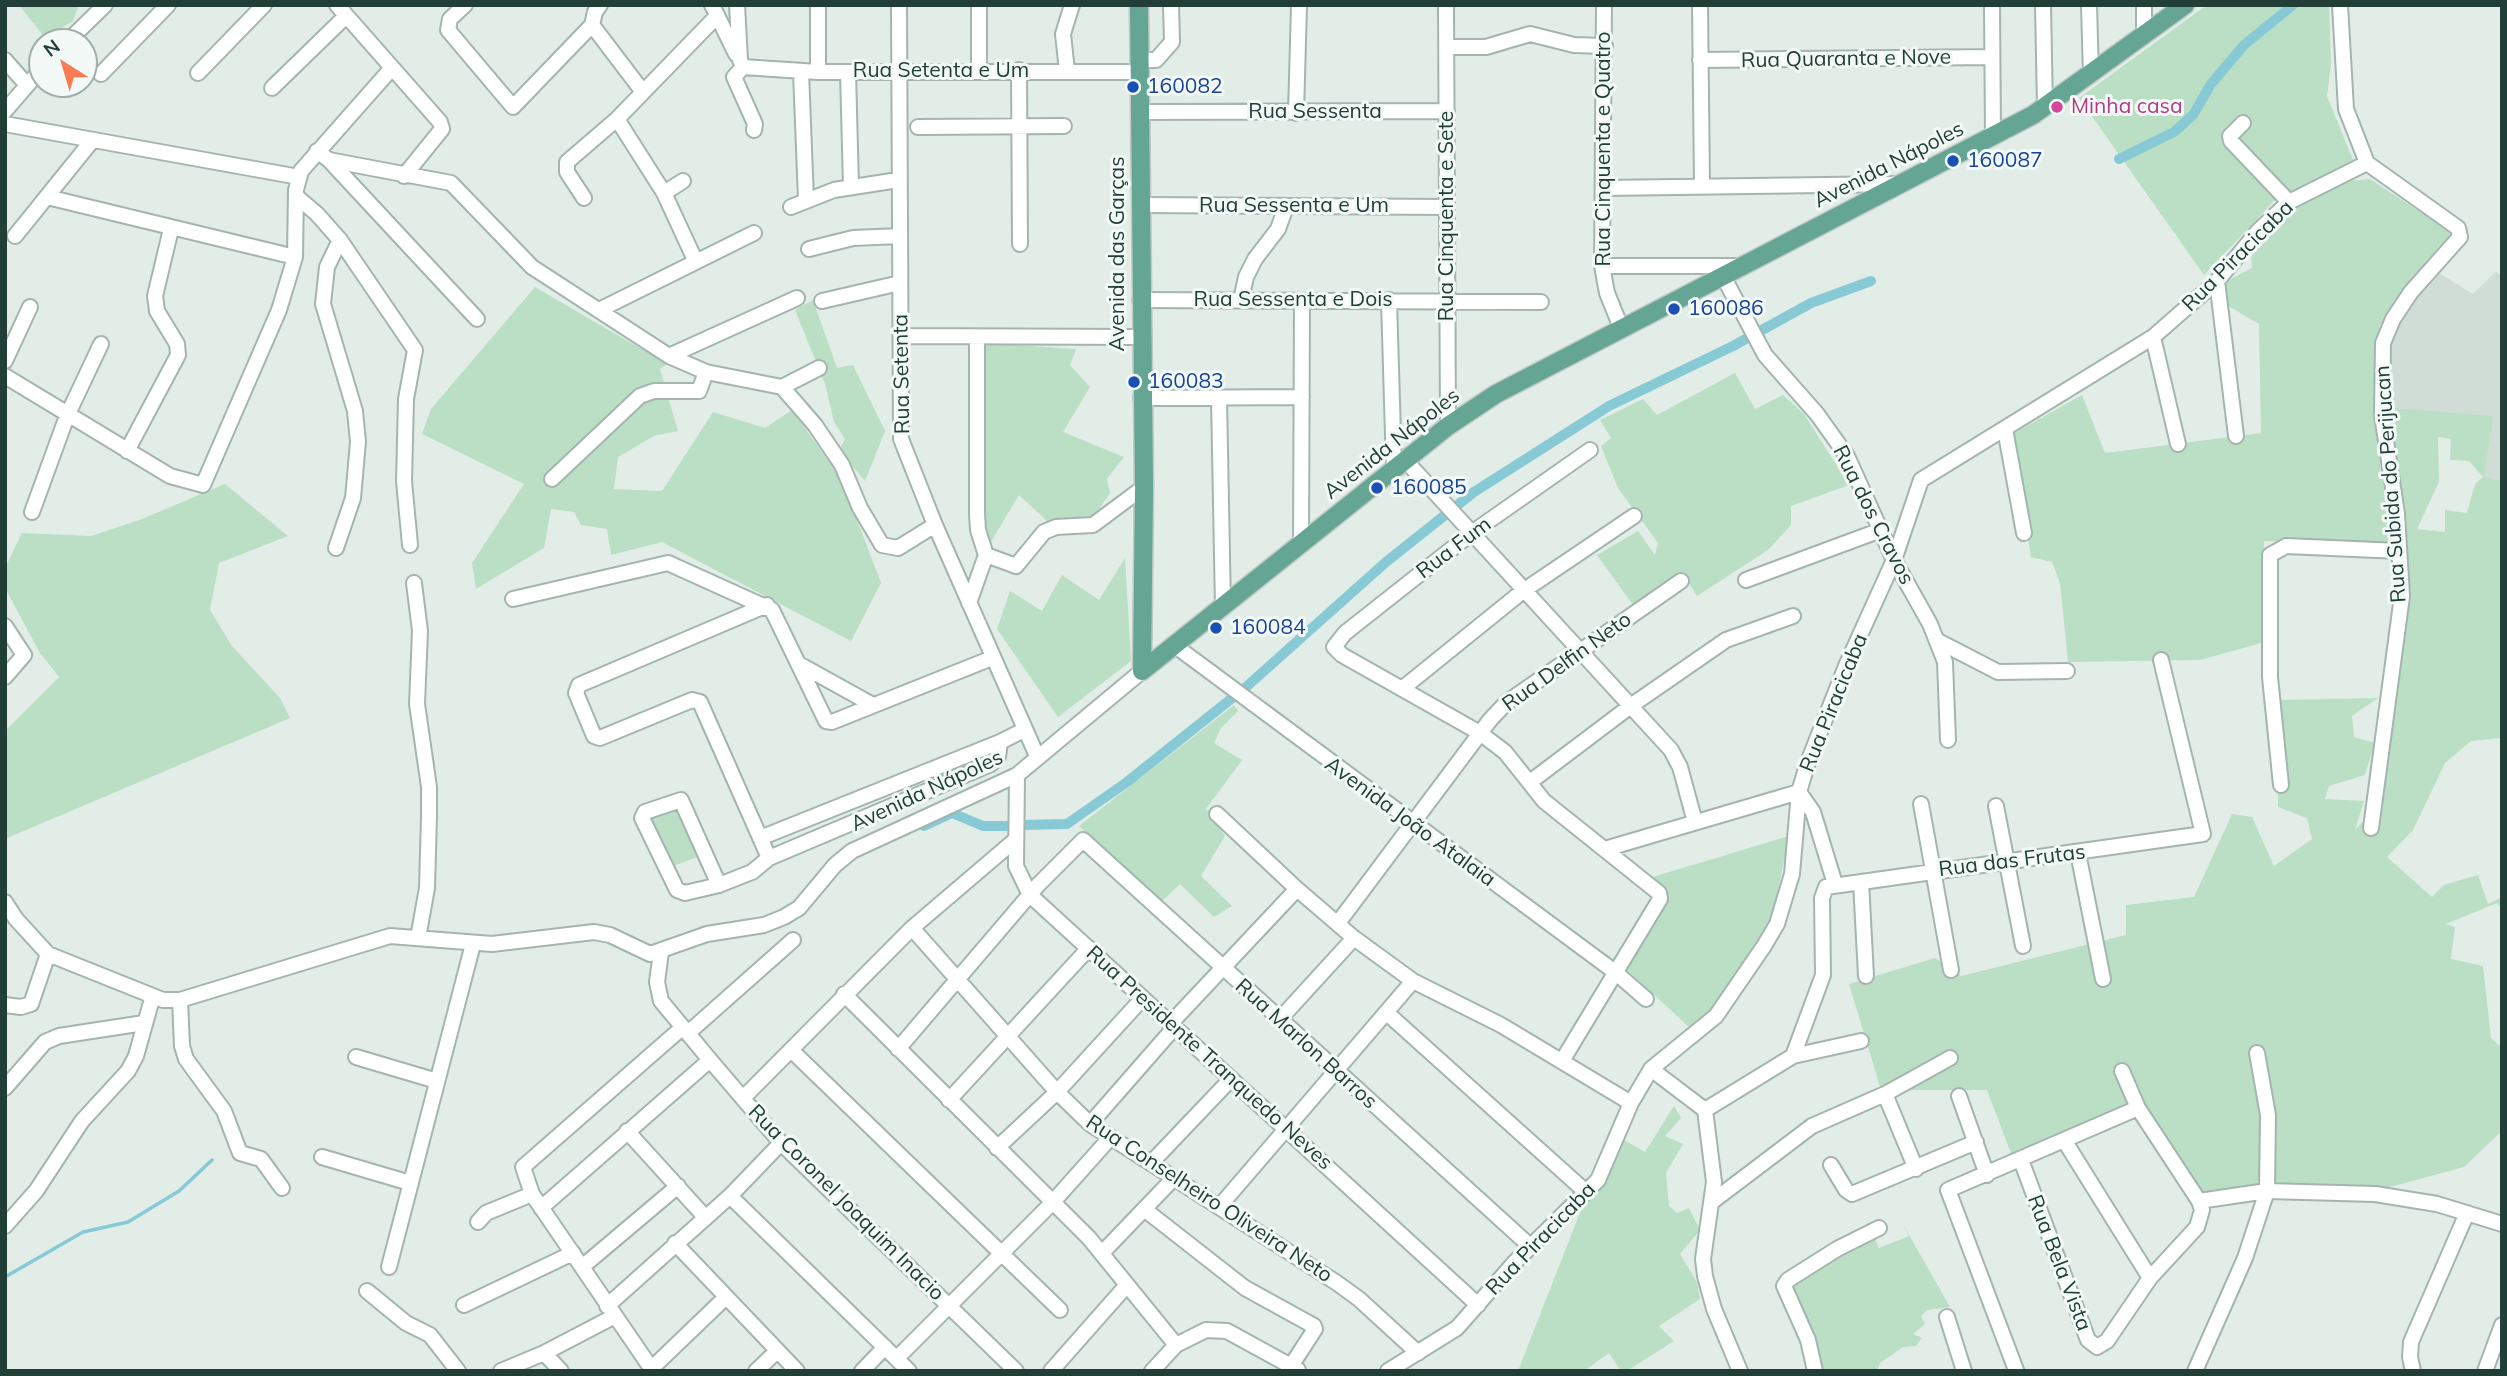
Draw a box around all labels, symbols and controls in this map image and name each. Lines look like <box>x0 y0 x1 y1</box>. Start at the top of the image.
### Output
north arrow <box>28 28 98 98</box>
street label: Rua Cinquenta e Quatro <box>1591 32 1617 266</box>
text: N <box>39 34 65 62</box>
street label: Rua Quaranta e Nove <box>1741 45 1951 73</box>
street label: Rua Setenta e Um <box>853 58 1029 84</box>
place label: 160082 <box>1147 74 1223 100</box>
marker: 160082 <box>1125 79 1141 95</box>
place label: Minha casa <box>2071 94 2183 120</box>
street label: Rua Sessenta <box>1248 99 1382 125</box>
marker: Minha casa <box>2049 99 2065 115</box>
street label: Rua Cinquenta e Sete <box>1434 111 1460 321</box>
street label: Avenida Nápoles <box>1810 116 1968 214</box>
place label: 160087 <box>1967 148 2043 174</box>
marker: 160087 <box>1945 153 1961 169</box>
street label: Avenida das Garças <box>1105 156 1131 352</box>
street label: Rua Sessenta e Um <box>1199 193 1389 219</box>
street label: Rua Piracicaba <box>2177 195 2299 317</box>
street label: Rua Sessenta e Dois <box>1193 287 1393 313</box>
place label: 160086 <box>1688 296 1764 322</box>
marker: 160086 <box>1666 301 1682 317</box>
street label: Rua Setenta <box>888 314 916 434</box>
street label: Rua Subida do Perijucan <box>2370 364 2412 604</box>
place label: 160083 <box>1148 369 1224 395</box>
marker: 160083 <box>1126 374 1142 390</box>
street label: Avenida Nápoles <box>1319 383 1465 505</box>
street label: Rua dos Cravos <box>1827 441 1919 589</box>
place label: 160085 <box>1391 475 1467 501</box>
marker: 160085 <box>1369 480 1385 496</box>
street label: Rua Fum <box>1412 512 1496 584</box>
street label: Rua Delfin Neto <box>1498 607 1636 717</box>
place label: 160084 <box>1230 615 1306 641</box>
marker: 160084 <box>1208 620 1224 636</box>
street label: Rua Piracicaba <box>1795 630 1873 776</box>
street label: Avenida Nápoles <box>847 745 1007 837</box>
street label: Avenida João Atalaia <box>1320 752 1500 892</box>
street label: Rua das Frutas <box>1937 840 2087 882</box>
street label: Rua Presidente Tranquedo Neves <box>1081 941 1337 1175</box>
street label: Rua Marlon Barros <box>1230 974 1382 1114</box>
street label: Rua Coronel Joaquim Inacio <box>743 1100 949 1306</box>
street label: Rua Conselheiro Oliveira Neto <box>1081 1110 1337 1288</box>
street label: Rua Piracicaba <box>1481 1177 1601 1301</box>
street label: Rua Bela Vista <box>2022 1192 2096 1334</box>

